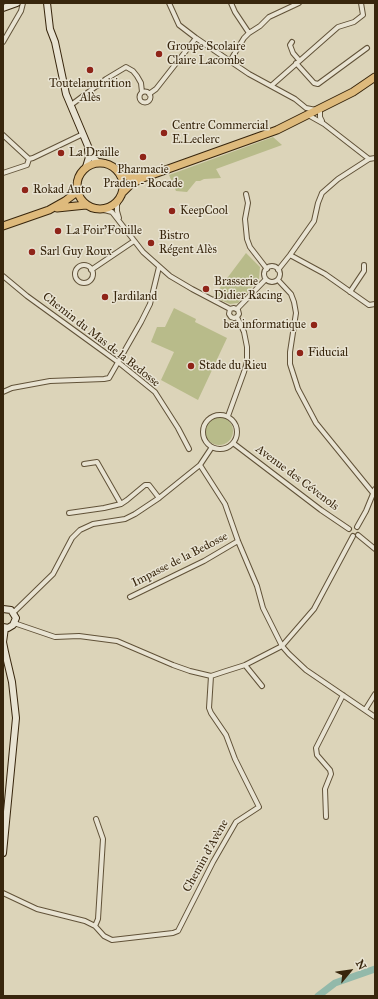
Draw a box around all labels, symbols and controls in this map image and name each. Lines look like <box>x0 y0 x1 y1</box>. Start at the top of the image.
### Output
place label: Groupe Scolaire Claire Lacombe <box>167 40 245 68</box>
marker: Groupe Scolaire Claire Lacombe <box>154 49 164 59</box>
marker: Toutelanutrition Alès <box>85 65 95 75</box>
place label: Toutelanutrition Alès <box>49 77 131 105</box>
place label: Centre Commercial E.Leclerc <box>172 119 268 147</box>
marker: Centre Commercial E.Leclerc <box>159 128 169 138</box>
place label: La Draille <box>69 146 119 160</box>
marker: La Draille <box>56 148 66 158</box>
marker: Pharmacie Praden - Rocade <box>138 152 148 162</box>
place label: Pharmacie Praden - Rocade <box>103 163 183 191</box>
place label: Rokad Auto <box>33 183 91 197</box>
marker: Rokad Auto <box>20 185 30 195</box>
place label: KeepCool <box>180 204 228 218</box>
marker: KeepCool <box>167 206 177 216</box>
place label: La Foir'Fouille <box>66 224 142 238</box>
marker: La Foir'Fouille <box>53 226 63 236</box>
place label: Bistro Régent Alès <box>159 229 217 257</box>
marker: Bistro Régent Alès <box>146 238 156 248</box>
place label: Sarl Guy Roux <box>40 245 112 259</box>
marker: Sarl Guy Roux <box>27 247 37 257</box>
place label: Brasserie Didier Racing <box>214 275 282 303</box>
marker: Brasserie Didier Racing <box>201 284 211 294</box>
street label: Chemin du Mas de la Bedosse <box>39 290 163 390</box>
place label: Jardiland <box>113 290 157 304</box>
marker: Jardiland <box>100 292 110 302</box>
place label: bea informatique <box>223 318 306 332</box>
marker: bea informatique <box>309 320 319 330</box>
place label: Fiducial <box>308 346 348 360</box>
marker: Fiducial <box>295 348 305 358</box>
place label: Stade du Rieu <box>199 359 267 373</box>
marker: Stade du Rieu <box>186 361 196 371</box>
street label: Avenue des Cévenols <box>253 442 341 514</box>
street label: Impasse de la Bedosse <box>130 530 230 590</box>
street label: Chemin d'Avène <box>180 817 232 895</box>
north arrow <box>330 951 370 991</box>
text: N <box>353 958 369 972</box>

